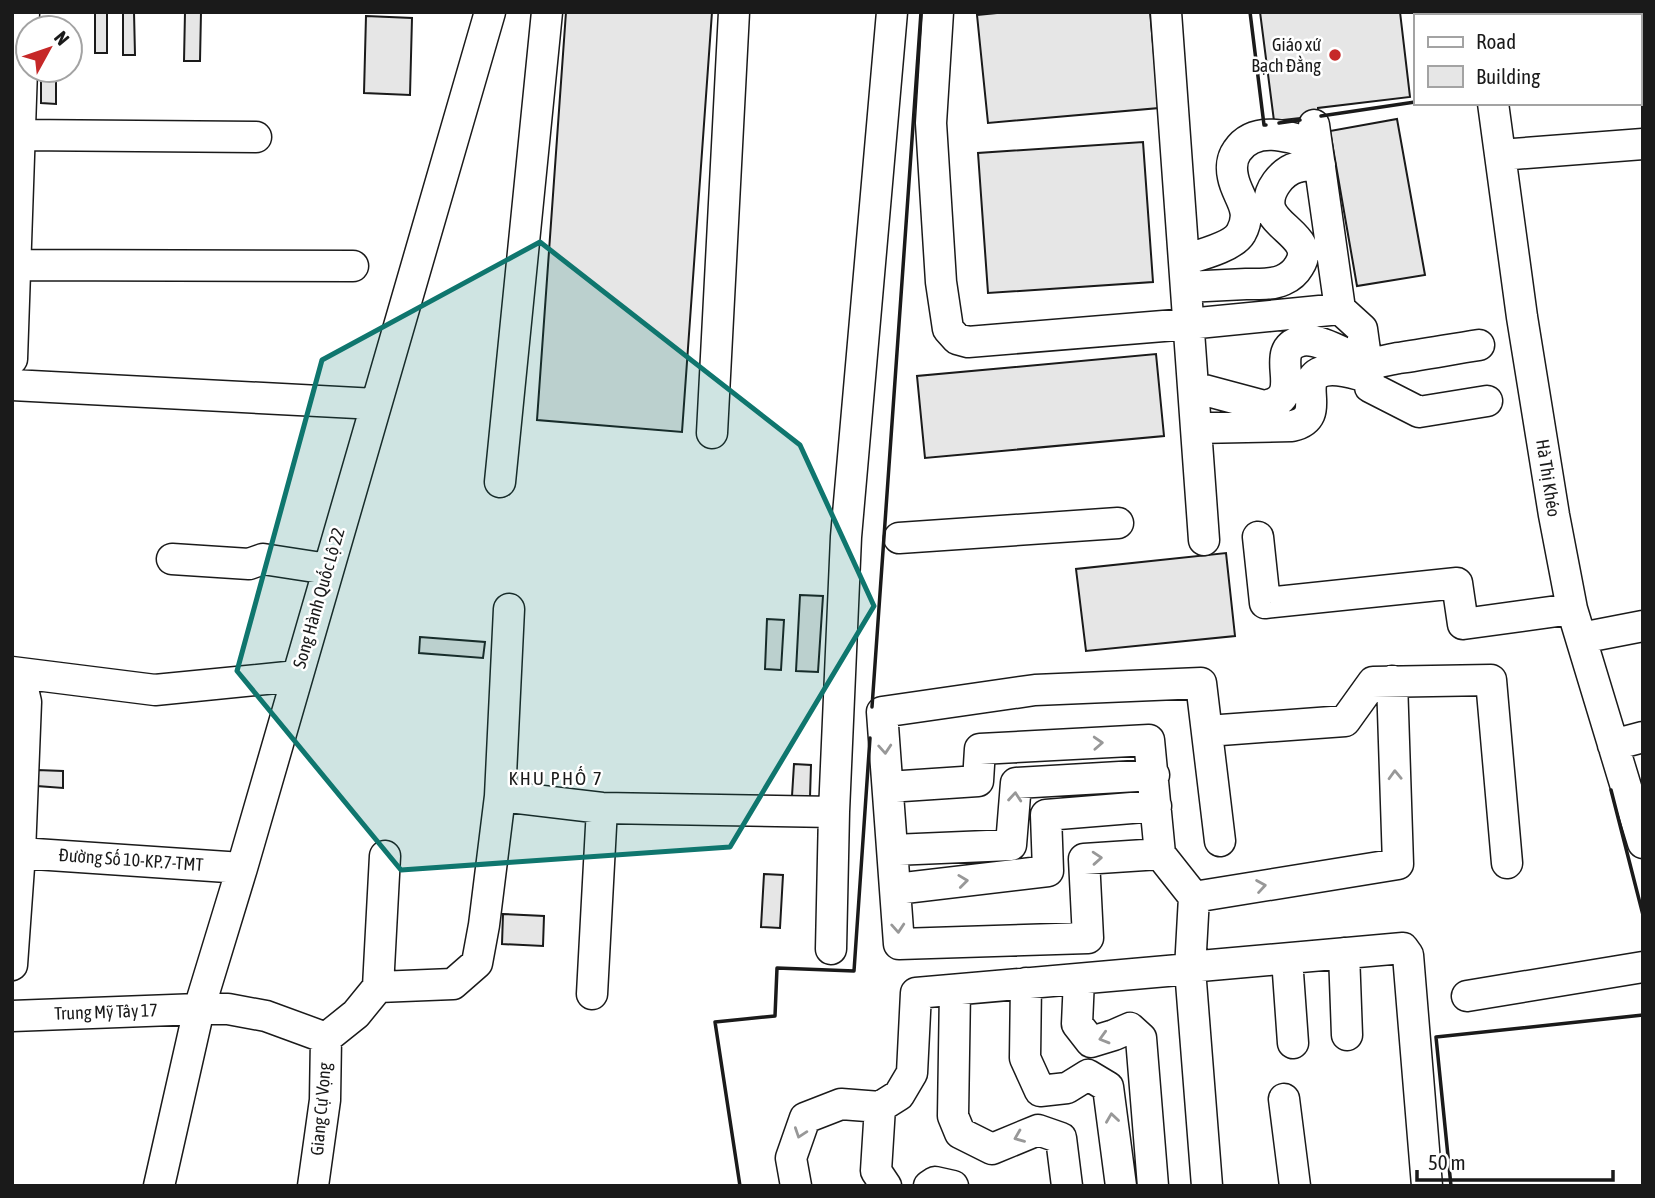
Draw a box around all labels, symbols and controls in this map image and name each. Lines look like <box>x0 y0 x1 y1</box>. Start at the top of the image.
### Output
north arrow <box>14 14 84 84</box>
legend <box>1414 14 1641 105</box>
text: N <box>50 27 74 49</box>
text: Road <box>1476 29 1516 53</box>
place label: Giáo xứ Bạch Đằng <box>1251 34 1321 76</box>
marker: Giáo xứ Bạch Đằng <box>1327 47 1343 63</box>
text: Building <box>1476 64 1540 88</box>
street label: Hà Thị Khéo <box>1532 438 1565 518</box>
street label: Song Hành Quốc Lộ 22 <box>287 525 349 671</box>
one-way arrow <box>1093 735 1104 750</box>
one-way arrow <box>877 744 892 755</box>
district label: KHU PHỐ 7 <box>508 766 604 789</box>
one-way arrow <box>1387 769 1402 780</box>
one-way arrow <box>1007 792 1022 803</box>
street label: Đường Số 10-KP.7-TMT <box>58 843 204 875</box>
one-way arrow <box>1092 851 1103 866</box>
one-way arrow <box>958 874 969 889</box>
one-way arrow <box>1255 879 1267 894</box>
one-way arrow <box>890 923 905 934</box>
street label: Trung Mỹ Tây 17 <box>54 999 158 1024</box>
one-way arrow <box>1098 1029 1110 1044</box>
street label: Giang Cự Vọng <box>306 1061 335 1156</box>
one-way arrow <box>1105 1112 1120 1124</box>
one-way arrow <box>794 1126 808 1138</box>
one-way arrow <box>1014 1129 1026 1143</box>
scale bar <box>1417 1138 1613 1182</box>
text: 50 m <box>1428 1150 1466 1174</box>

